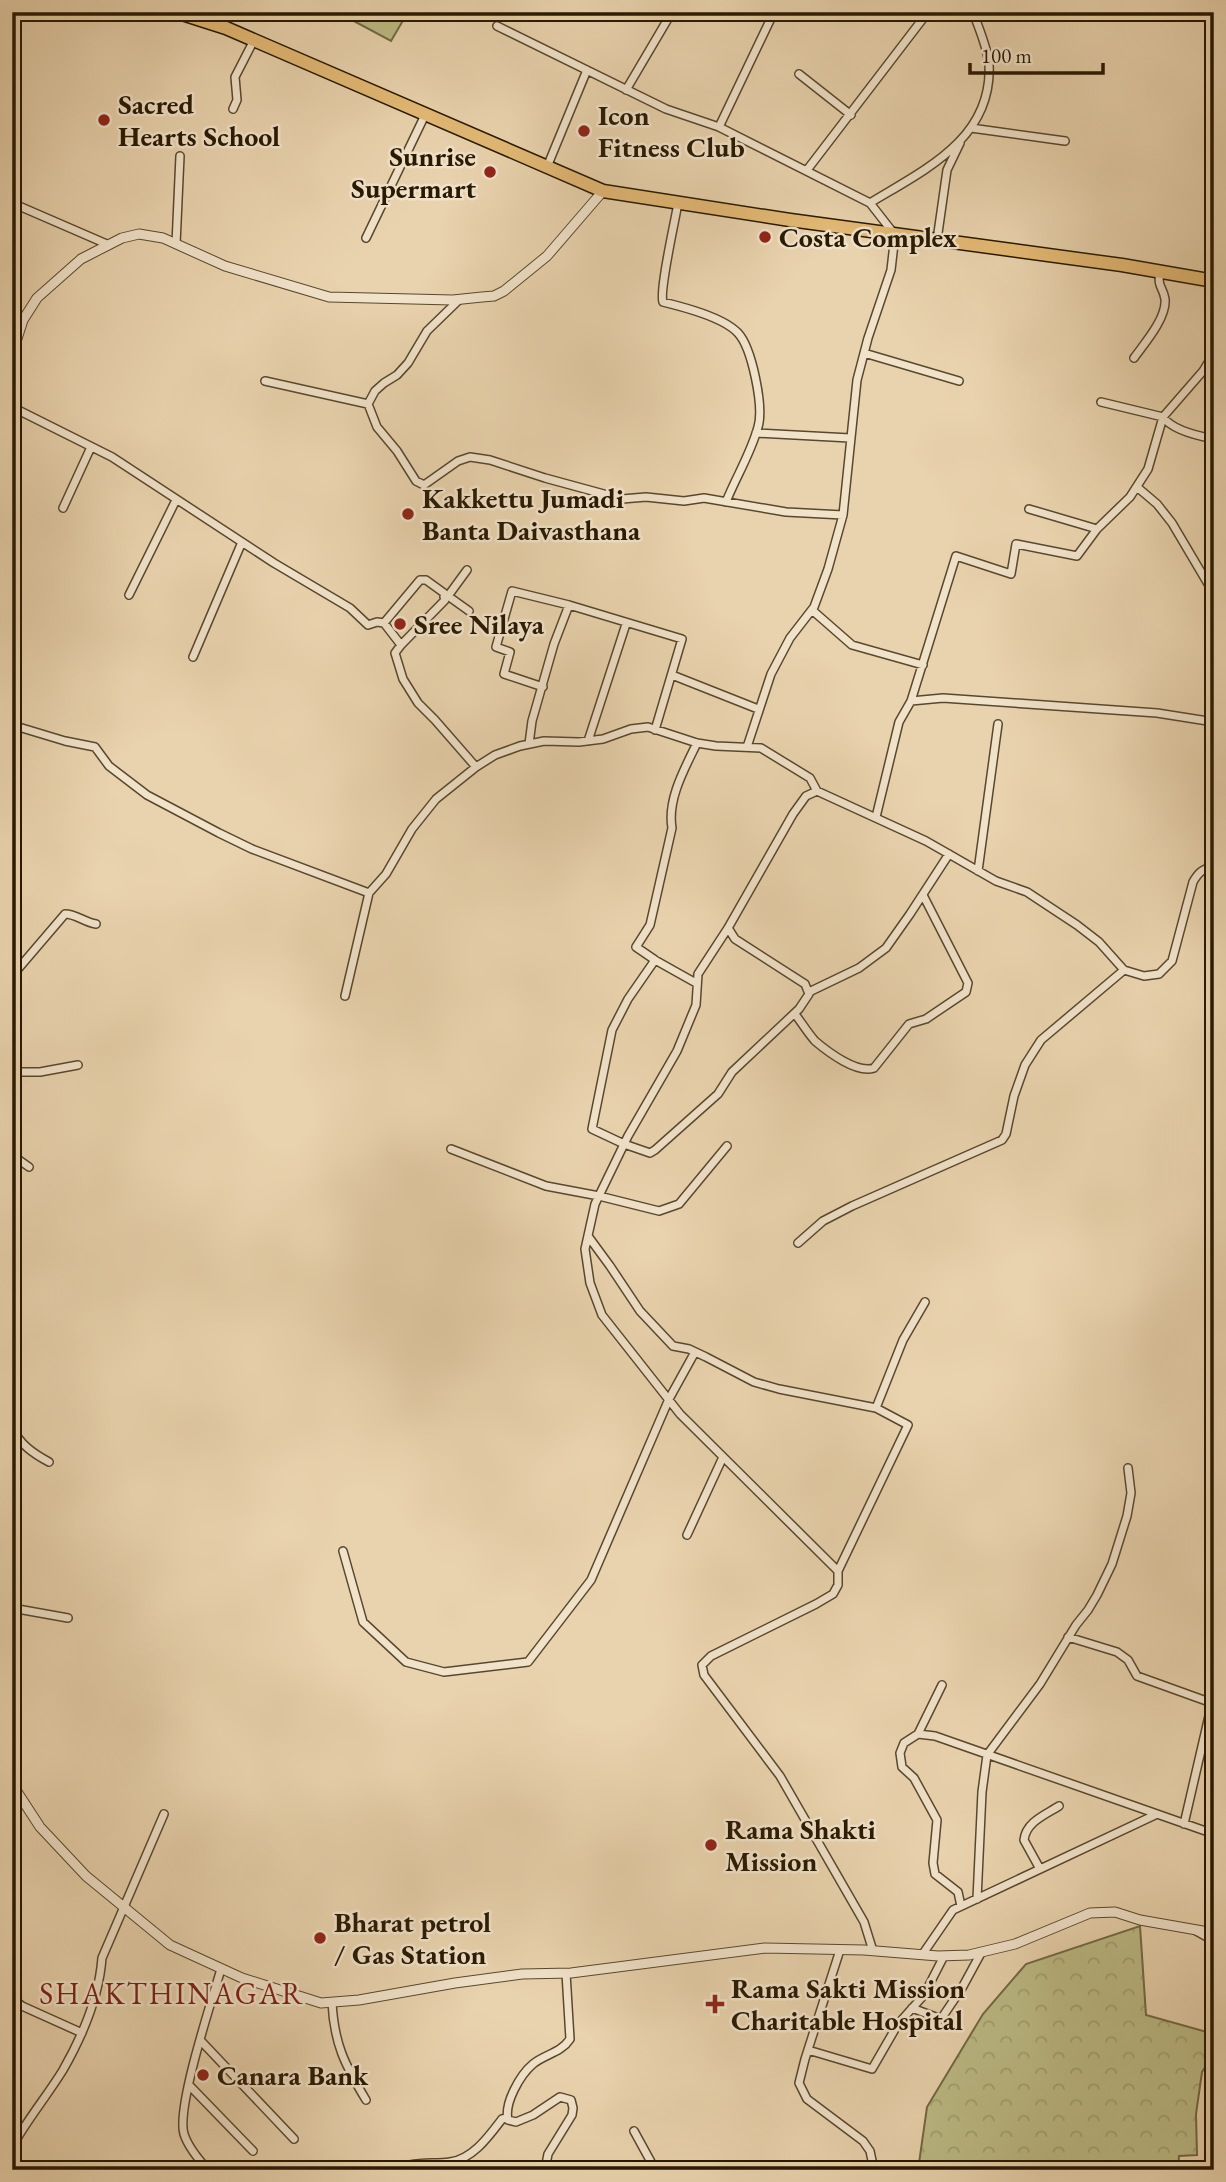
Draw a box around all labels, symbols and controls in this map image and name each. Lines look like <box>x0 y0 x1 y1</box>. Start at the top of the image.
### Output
scale bar <box>970 32 1104 76</box>
text: 100 m <box>981 42 1032 69</box>
place label: Sacred Hearts School <box>118 86 280 154</box>
place label: Icon Fitness Club <box>598 97 745 165</box>
marker: Sacred Hearts School <box>96 112 112 128</box>
marker: Icon Fitness Club <box>576 123 592 139</box>
place label: Sunrise Supermart <box>351 138 476 206</box>
marker: Sunrise Supermart <box>482 164 498 180</box>
place label: Costa Complex <box>779 219 957 255</box>
marker: Costa Complex <box>757 229 773 245</box>
place label: Kakkettu Jumadi Banta Daivasthana <box>422 480 641 548</box>
marker: Kakkettu Jumadi Banta Daivasthana <box>400 506 416 522</box>
place label: Sree Nilaya <box>414 606 545 642</box>
marker: Sree Nilaya <box>392 616 408 632</box>
place label: Rama Shakti Mission <box>725 1811 876 1879</box>
marker: Rama Shakti Mission <box>703 1837 719 1853</box>
place label: Bharat petrol / Gas Station <box>334 1904 491 1972</box>
marker: Bharat petrol / Gas Station <box>312 1930 328 1946</box>
place label: Rama Sakti Mission Charitable Hospital <box>731 1970 965 2038</box>
district label: SHAKTHINAGAR <box>39 1974 305 2013</box>
marker: Rama Sakti Mission Charitable Hospital <box>705 1994 725 2014</box>
place label: Canara Bank <box>217 2057 369 2093</box>
marker: Canara Bank <box>195 2067 211 2083</box>

